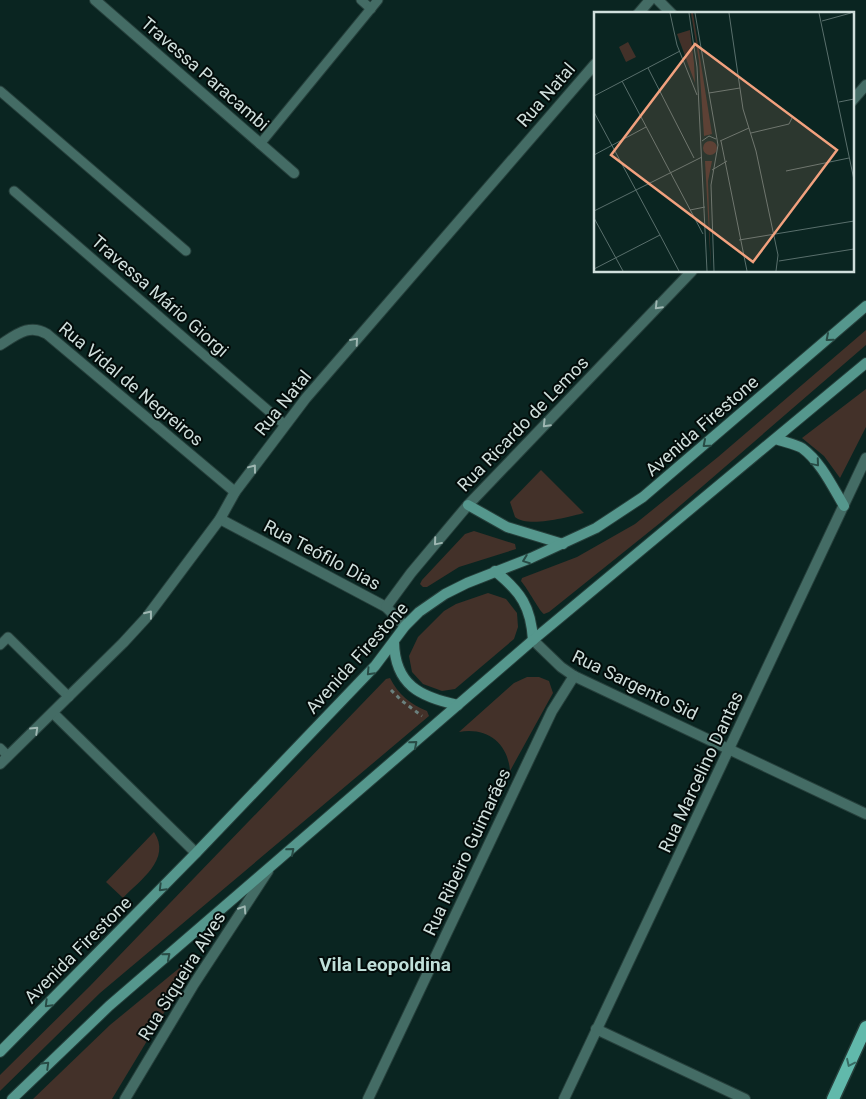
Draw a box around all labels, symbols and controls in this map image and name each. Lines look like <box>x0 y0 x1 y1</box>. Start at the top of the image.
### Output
street label: Travessa Paracambi <box>137 12 274 135</box>
inset map <box>594 12 854 272</box>
street label: Rua Natal <box>512 58 579 131</box>
street label: Travessa Mário Giorgi <box>88 230 233 361</box>
one-way arrow <box>655 301 664 310</box>
street label: Rua Vidal de Negreiros <box>55 317 208 450</box>
one-way arrow <box>826 332 835 341</box>
one-way arrow <box>349 338 358 347</box>
street label: Rua Ricardo de Lemos <box>453 352 593 496</box>
street label: Rua Natal <box>250 366 315 440</box>
street label: Avenida Firestone <box>641 371 762 480</box>
one-way arrow <box>543 418 552 427</box>
one-way arrow <box>702 438 711 447</box>
one-way arrow <box>811 458 820 467</box>
one-way arrow <box>247 464 256 474</box>
street label: Rua Teófilo Dias <box>260 515 384 594</box>
one-way arrow <box>434 536 442 545</box>
one-way arrow <box>523 554 531 564</box>
street label: Avenida Firestone <box>301 598 412 718</box>
one-way arrow <box>143 611 151 620</box>
street label: Rua Sargento Sid <box>569 645 701 724</box>
one-way arrow <box>367 666 376 675</box>
street label: Rua Marcelino Dantas <box>654 688 747 856</box>
one-way arrow <box>29 727 38 736</box>
one-way arrow <box>408 741 417 750</box>
street label: Rua Ribeiro Guimarães <box>419 765 515 939</box>
one-way arrow <box>285 848 294 857</box>
one-way arrow <box>159 882 168 891</box>
street label: Avenida Firestone <box>20 892 136 1008</box>
one-way arrow <box>237 905 246 915</box>
street label: Rua Siqueira Alves <box>133 907 230 1044</box>
one-way arrow <box>162 953 171 962</box>
district label: Vila Leopoldina <box>319 953 451 976</box>
one-way arrow <box>45 998 54 1007</box>
one-way arrow <box>845 1058 856 1067</box>
one-way arrow <box>41 1062 50 1071</box>

